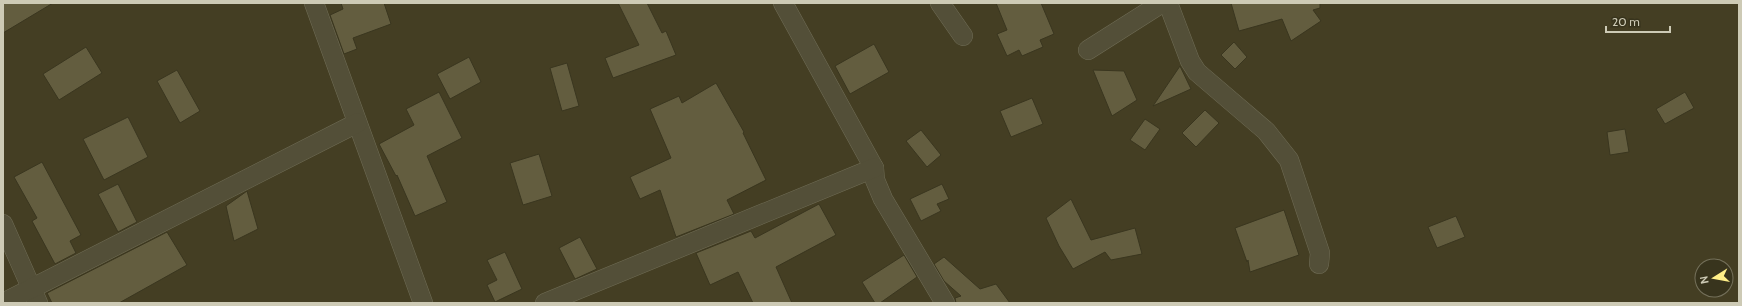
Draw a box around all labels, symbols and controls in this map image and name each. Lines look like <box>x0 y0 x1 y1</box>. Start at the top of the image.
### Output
scale bar <box>1606 8 1670 34</box>
text: 20 m <box>1612 14 1640 29</box>
north arrow <box>1694 258 1734 298</box>
text: N <box>1697 275 1712 285</box>

